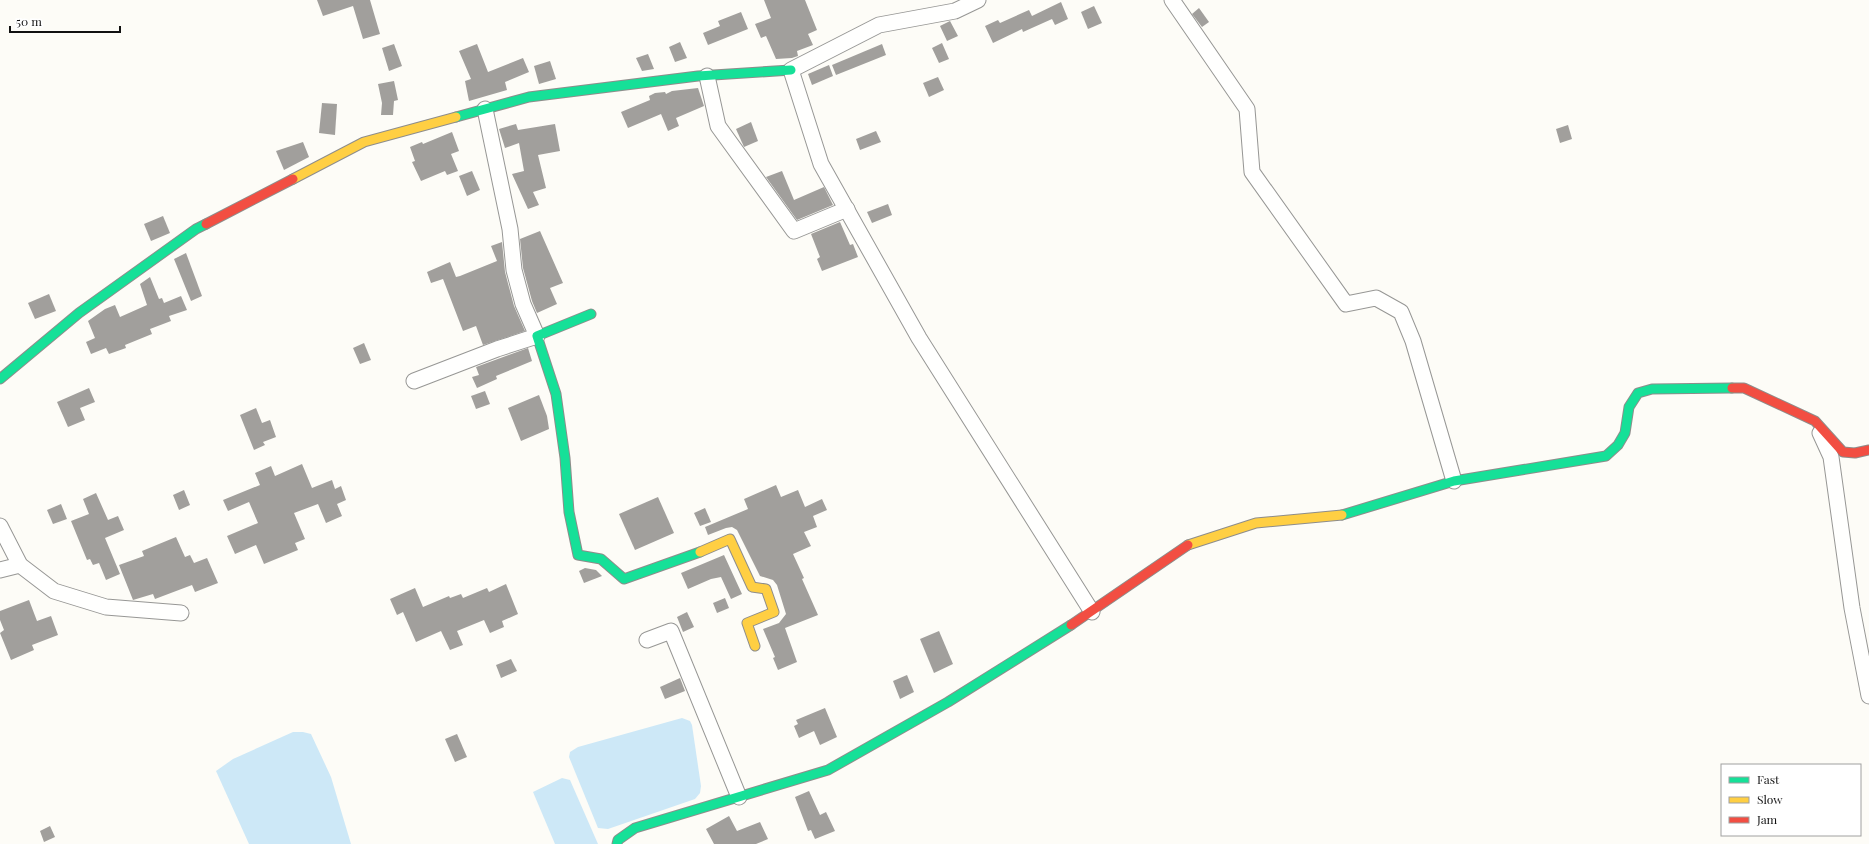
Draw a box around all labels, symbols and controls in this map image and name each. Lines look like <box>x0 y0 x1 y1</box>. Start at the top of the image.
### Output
scale bar <box>10 8 120 34</box>
text: 50 m <box>16 13 42 29</box>
legend <box>1721 764 1861 836</box>
text: Fast <box>1757 771 1780 787</box>
text: Slow <box>1757 791 1783 807</box>
text: Jam <box>1756 811 1778 827</box>

